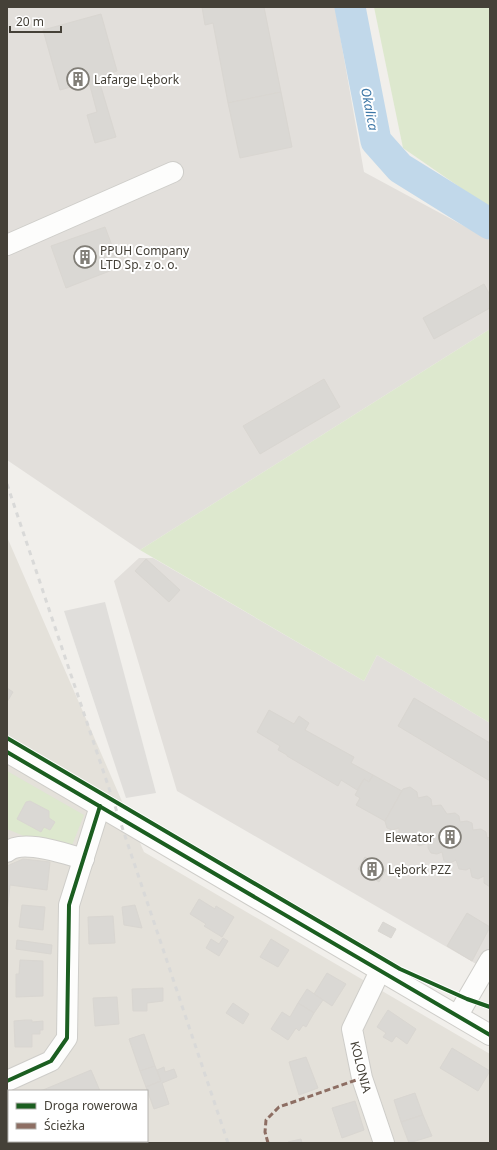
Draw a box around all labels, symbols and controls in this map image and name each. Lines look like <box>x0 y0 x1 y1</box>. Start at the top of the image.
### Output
scale bar <box>10 8 61 34</box>
text: 20 m <box>16 13 44 30</box>
building icon: Lafarge Lębork <box>65 66 91 92</box>
place label: Lafarge Lębork <box>94 71 180 88</box>
water label: Okalica <box>357 86 383 133</box>
place label: PPUH Company LTD Sp. z o. o. <box>100 242 190 273</box>
building icon: PPUH Company LTD Sp. z o. o. <box>72 244 98 270</box>
building icon: Elewator <box>437 824 463 850</box>
place label: Elewator <box>385 829 434 846</box>
building icon: Lębork PZZ <box>359 856 385 882</box>
place label: Lębork PZZ <box>388 861 451 878</box>
street label: KOLONIA <box>346 1039 376 1095</box>
legend <box>8 1090 148 1142</box>
text: Droga rowerowa <box>44 1097 138 1114</box>
text: Ścieżka <box>44 1117 85 1134</box>

